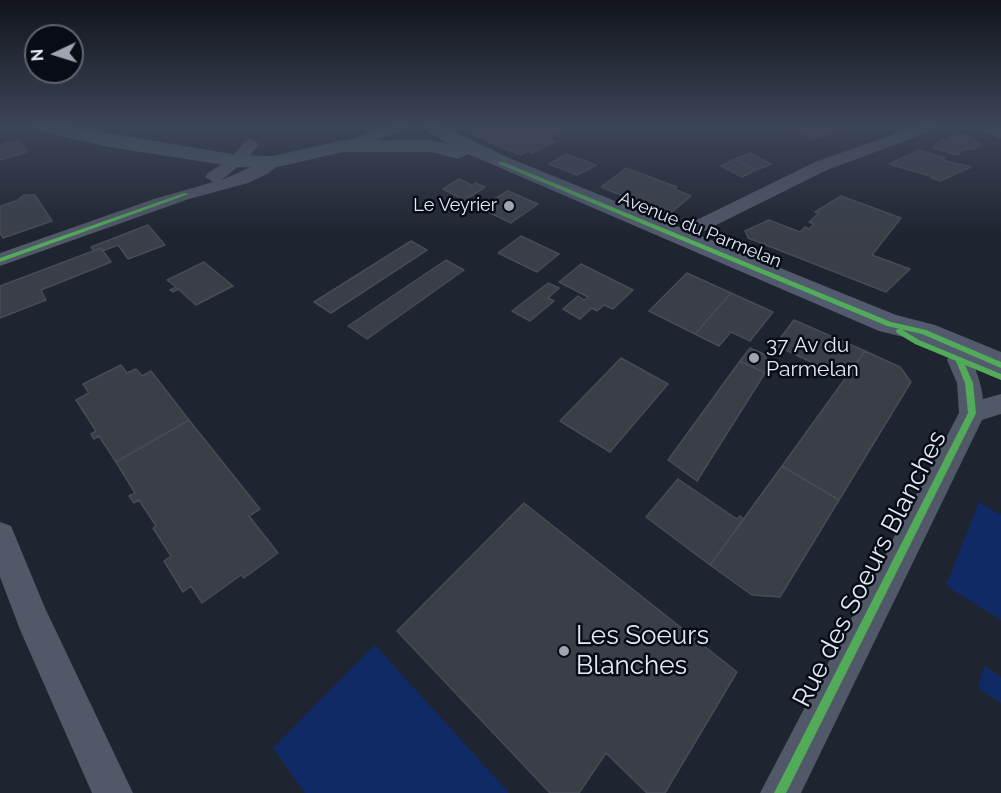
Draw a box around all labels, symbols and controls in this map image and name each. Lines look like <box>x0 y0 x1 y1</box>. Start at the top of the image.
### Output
north arrow <box>24 24 84 84</box>
text: N <box>28 48 47 62</box>
street label: Avenue du Parmelan <box>615 187 785 273</box>
place label: Le Veyrier <box>413 195 497 217</box>
marker: Le Veyrier <box>502 199 516 213</box>
place label: 37 Av du Parmelan <box>766 333 859 383</box>
marker: 37 Av du Parmelan <box>747 351 761 365</box>
street label: Rue des Soeurs Blanches <box>787 426 953 712</box>
place label: Les Soeurs Blanches <box>576 620 709 682</box>
marker: Les Soeurs Blanches <box>557 644 571 658</box>

